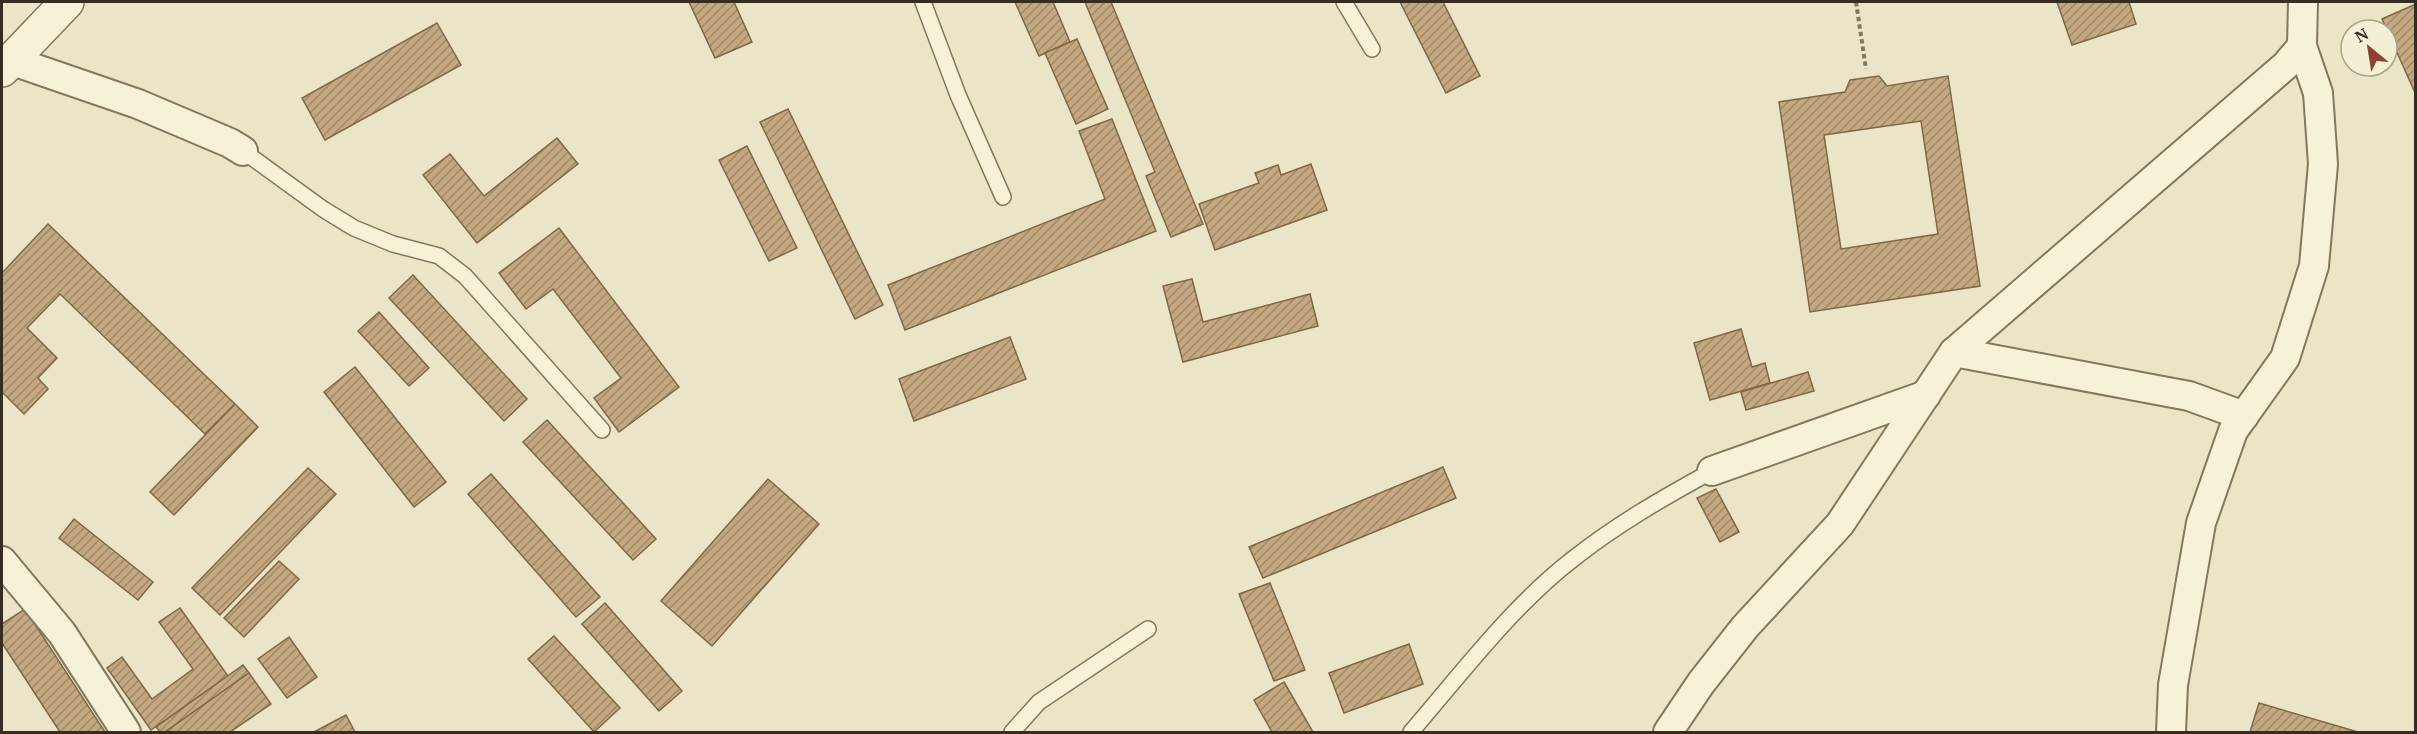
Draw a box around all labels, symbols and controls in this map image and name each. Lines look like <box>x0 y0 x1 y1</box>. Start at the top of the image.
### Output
north arrow <box>2339 18 2399 78</box>
text: N <box>2351 22 2372 48</box>

